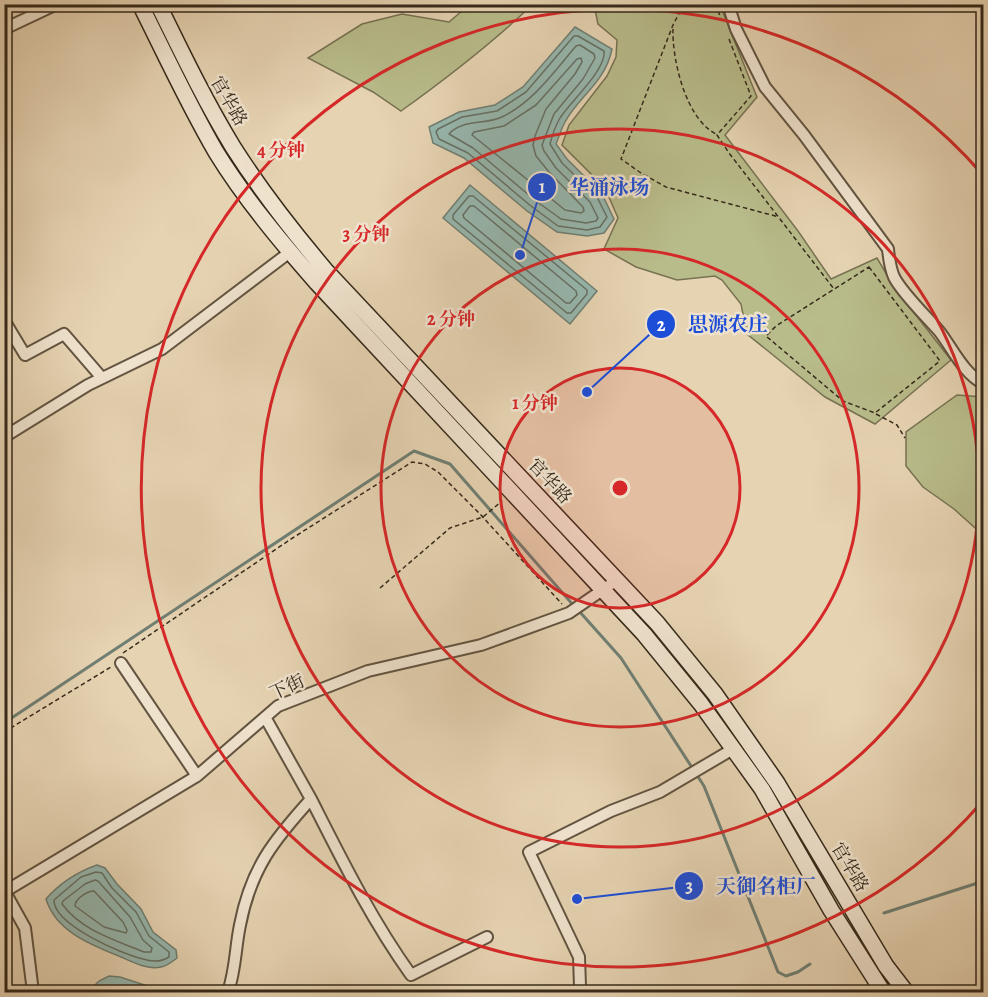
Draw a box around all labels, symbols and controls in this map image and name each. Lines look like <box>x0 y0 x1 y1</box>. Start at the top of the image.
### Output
street label: 官华路 <box>205 72 253 130</box>
text: 4 分钟 <box>257 138 305 162</box>
callout: 华涌泳场 <box>527 168 661 206</box>
text: 华涌泳场 <box>569 174 649 201</box>
text: 1 <box>539 175 546 199</box>
text: 3 分钟 <box>343 222 389 246</box>
callout: 思源农庄 <box>646 305 780 343</box>
text: 2 分钟 <box>427 307 475 331</box>
text: 思源农庄 <box>688 311 768 338</box>
text: 2 <box>657 313 666 337</box>
text: 1 分钟 <box>512 391 558 415</box>
street label: 官华路 <box>523 453 577 509</box>
centre of rings <box>610 478 630 498</box>
street label: 下街 <box>266 669 308 705</box>
street label: 官华路 <box>826 838 874 896</box>
callout: 天御名柜厂 <box>674 867 828 905</box>
text: 天御名柜厂 <box>716 873 816 900</box>
text: 3 <box>685 874 693 898</box>

